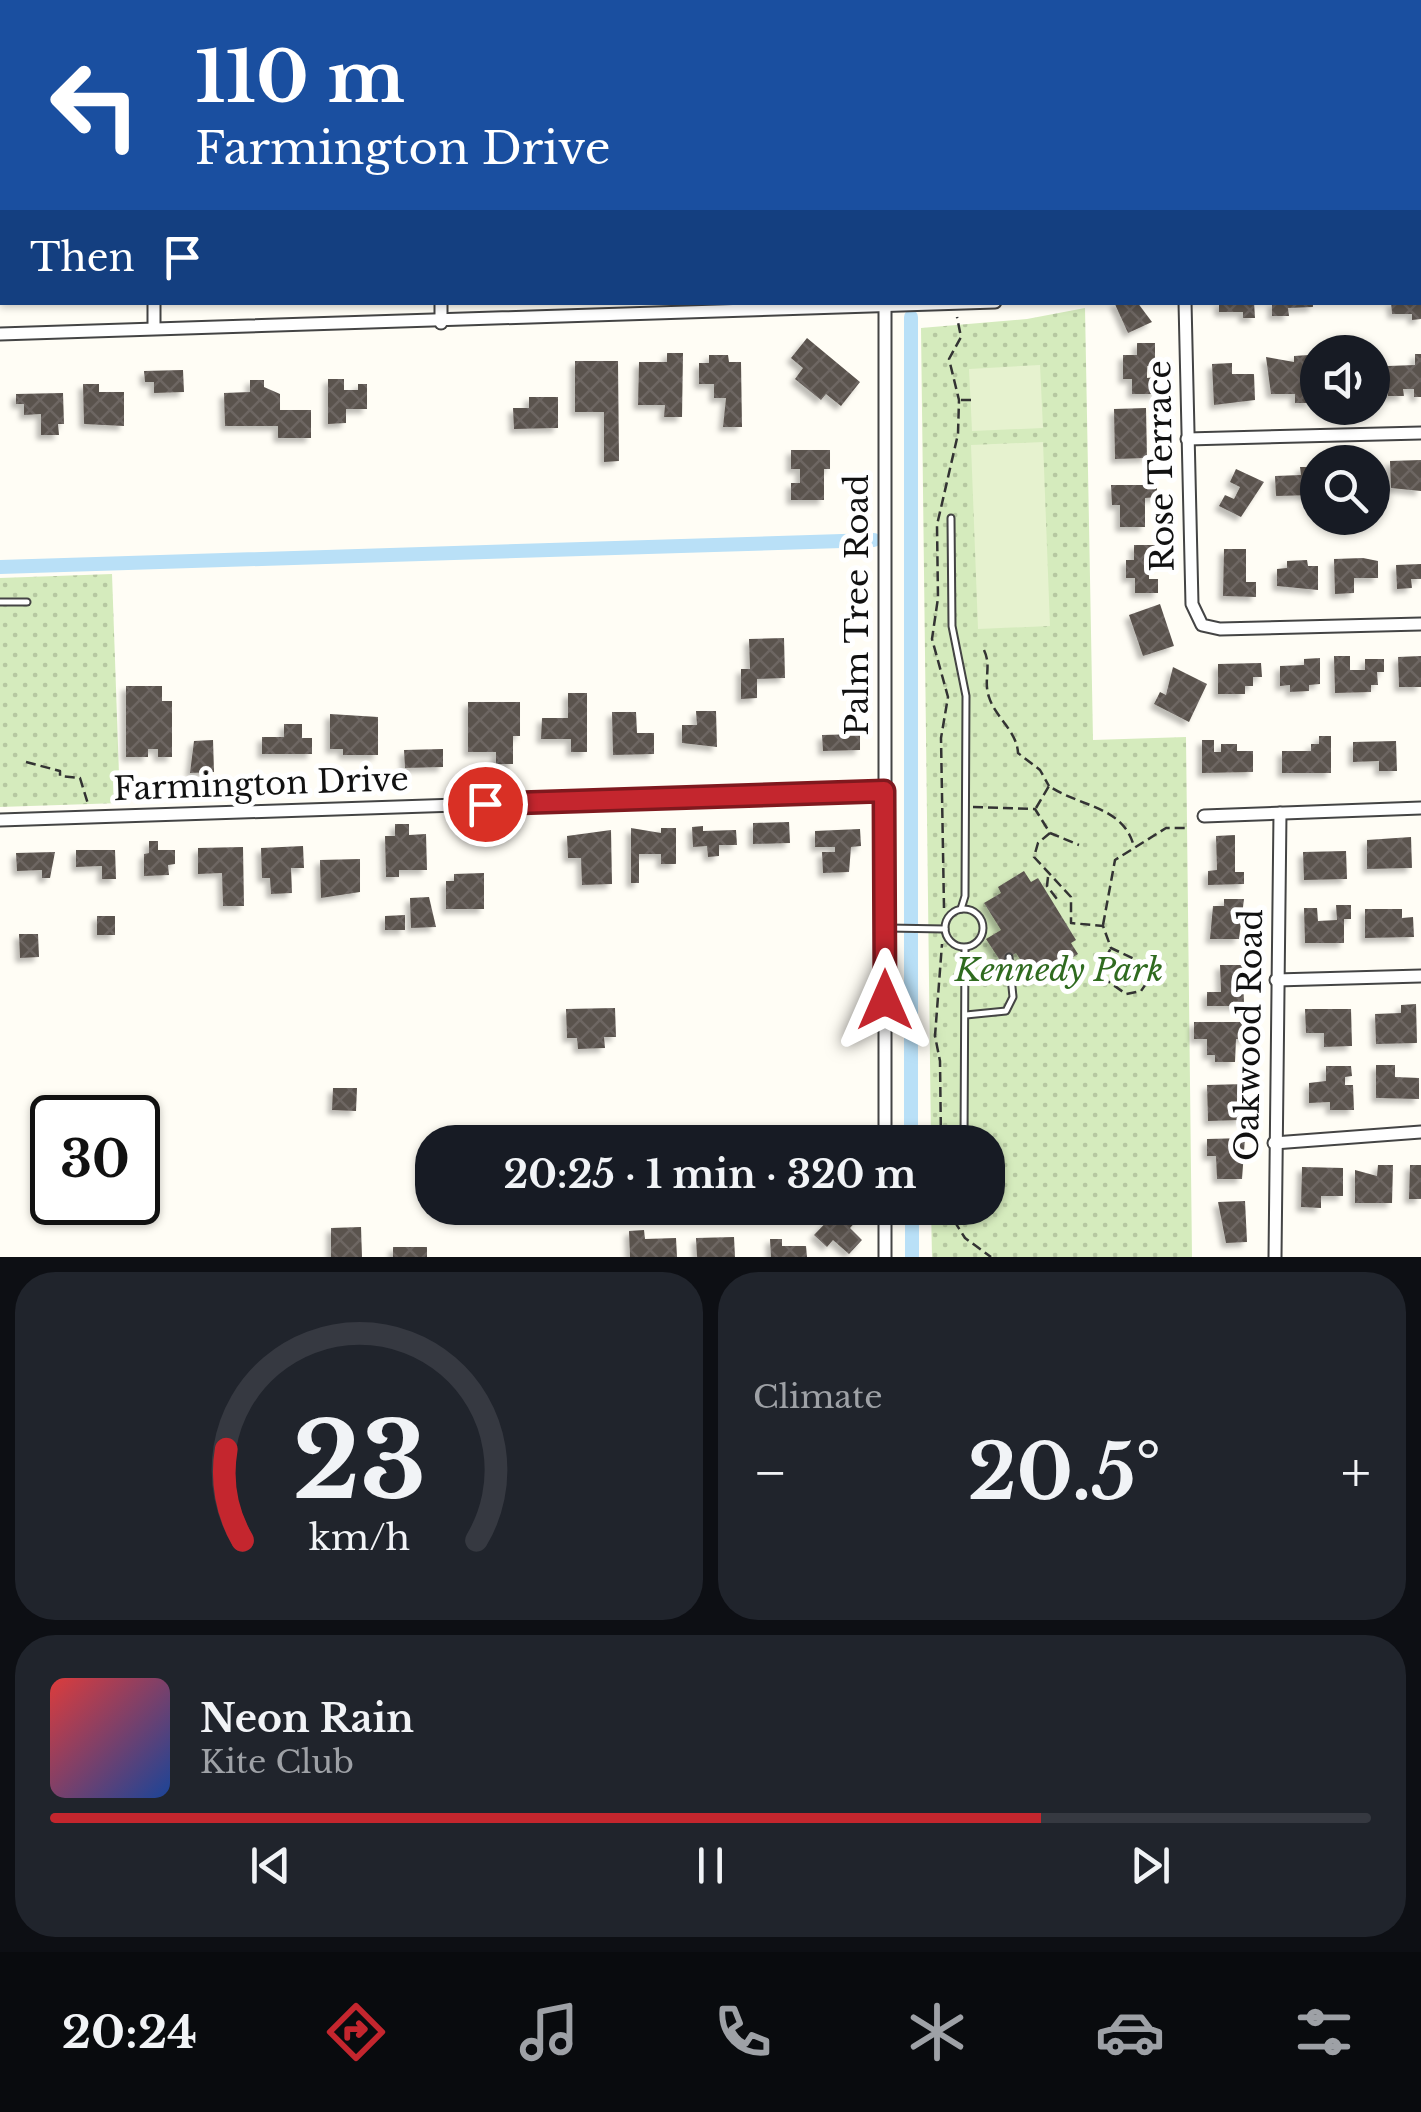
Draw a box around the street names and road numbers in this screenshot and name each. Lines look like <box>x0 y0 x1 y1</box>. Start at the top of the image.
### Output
street label: Rose Terrace <box>1139 360 1183 572</box>
street label: Palm Tree Road <box>837 474 877 736</box>
street label: Farmington Drive <box>113 759 409 809</box>
street label: Oakwood Road <box>1227 909 1271 1161</box>

